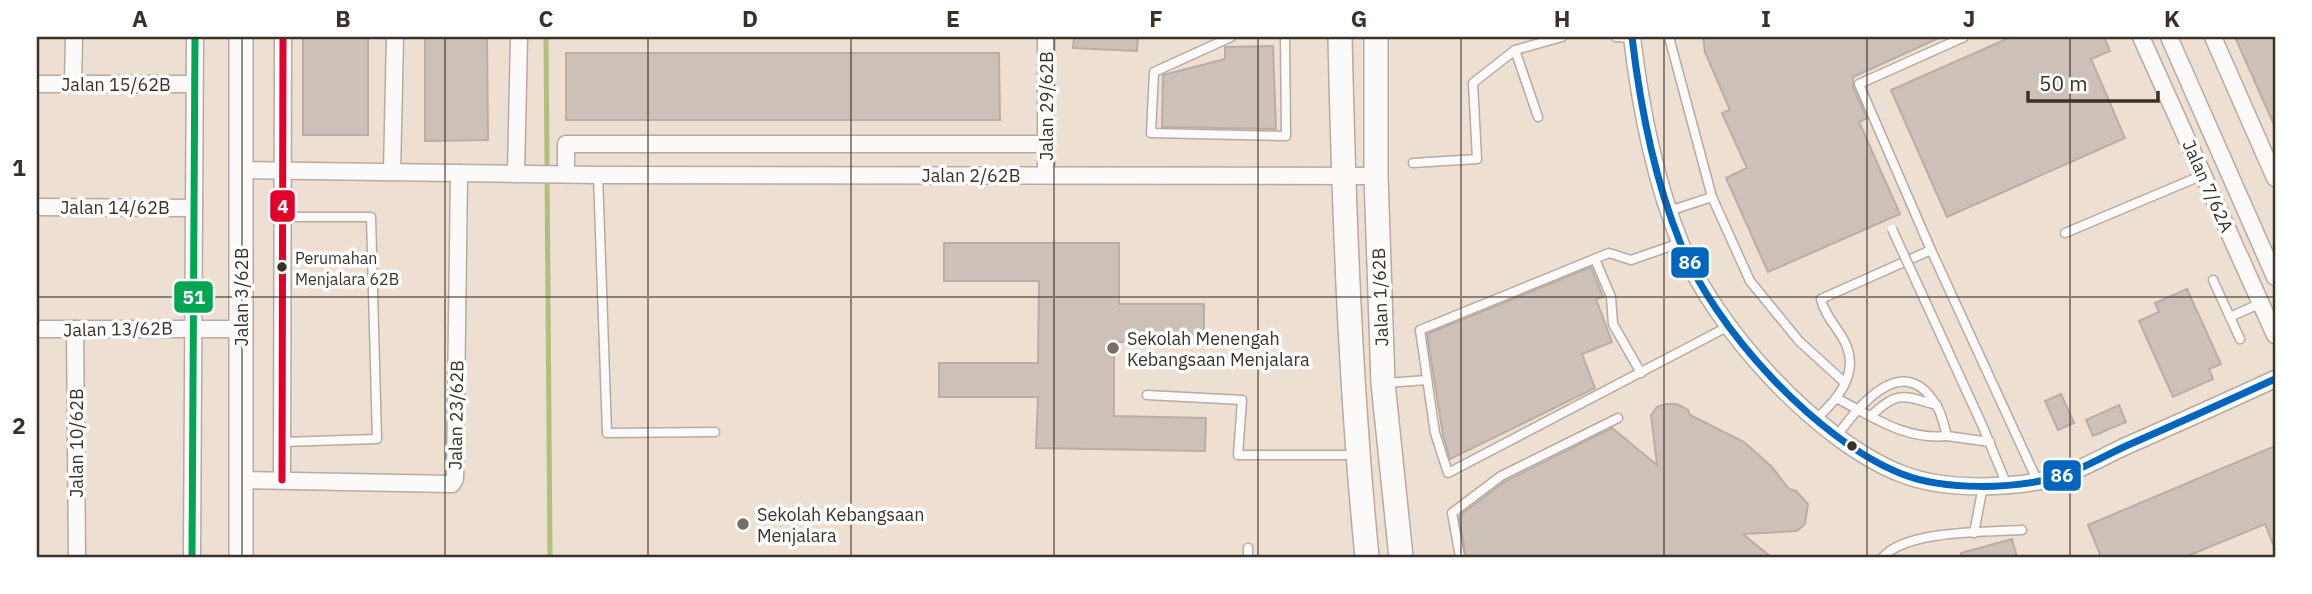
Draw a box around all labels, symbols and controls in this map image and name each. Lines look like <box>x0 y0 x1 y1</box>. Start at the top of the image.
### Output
text: A <box>132 3 148 33</box>
text: B <box>335 3 351 33</box>
text: C <box>539 3 554 33</box>
text: D <box>742 3 758 33</box>
text: E <box>946 3 960 33</box>
text: F <box>1149 3 1163 33</box>
text: G <box>1351 3 1367 33</box>
text: H <box>1554 3 1570 33</box>
text: I <box>1761 3 1771 33</box>
text: J <box>1963 3 1975 33</box>
text: K <box>2164 3 2180 33</box>
street label: Jalan 29/62B <box>1035 51 1058 161</box>
scale bar <box>2028 60 2158 104</box>
text: 50 m <box>2039 69 2088 97</box>
street label: Jalan 15/62B <box>61 73 171 96</box>
street label: Jalan 7/62A <box>2177 136 2239 236</box>
text: 1 <box>12 152 26 182</box>
street label: Jalan 2/62B <box>922 164 1020 187</box>
line badge: 4 <box>269 189 296 223</box>
text: 4 <box>277 194 289 218</box>
street label: Jalan 14/62B <box>60 196 170 219</box>
line badge: 86 <box>1670 246 1710 279</box>
street label: Jalan 1/62B <box>1367 247 1393 347</box>
street label: Jalan 3/62B <box>230 248 253 346</box>
place label: Perumahan Menjalara 62B <box>295 248 399 289</box>
text: 86 <box>1679 250 1701 274</box>
marker: Perumahan Menjalara 62B <box>275 260 289 274</box>
line badge: 51 <box>173 280 214 314</box>
text: 51 <box>183 285 206 309</box>
street label: Jalan 13/62B <box>63 317 173 341</box>
place label: Sekolah Menengah Kebangsaan Menjalara <box>1127 327 1310 371</box>
marker: Sekolah Menengah Kebangsaan Menjalara <box>1105 340 1121 356</box>
street label: Jalan 23/62B <box>444 360 468 470</box>
street label: Jalan 10/62B <box>65 388 88 498</box>
text: 2 <box>12 410 26 440</box>
unlabelled marker <box>1845 439 1859 453</box>
line badge: 86 <box>2042 459 2082 492</box>
text: 86 <box>2051 463 2073 487</box>
place label: Sekolah Kebangsaan Menjalara <box>757 503 924 547</box>
marker: Sekolah Kebangsaan Menjalara <box>735 516 751 532</box>

